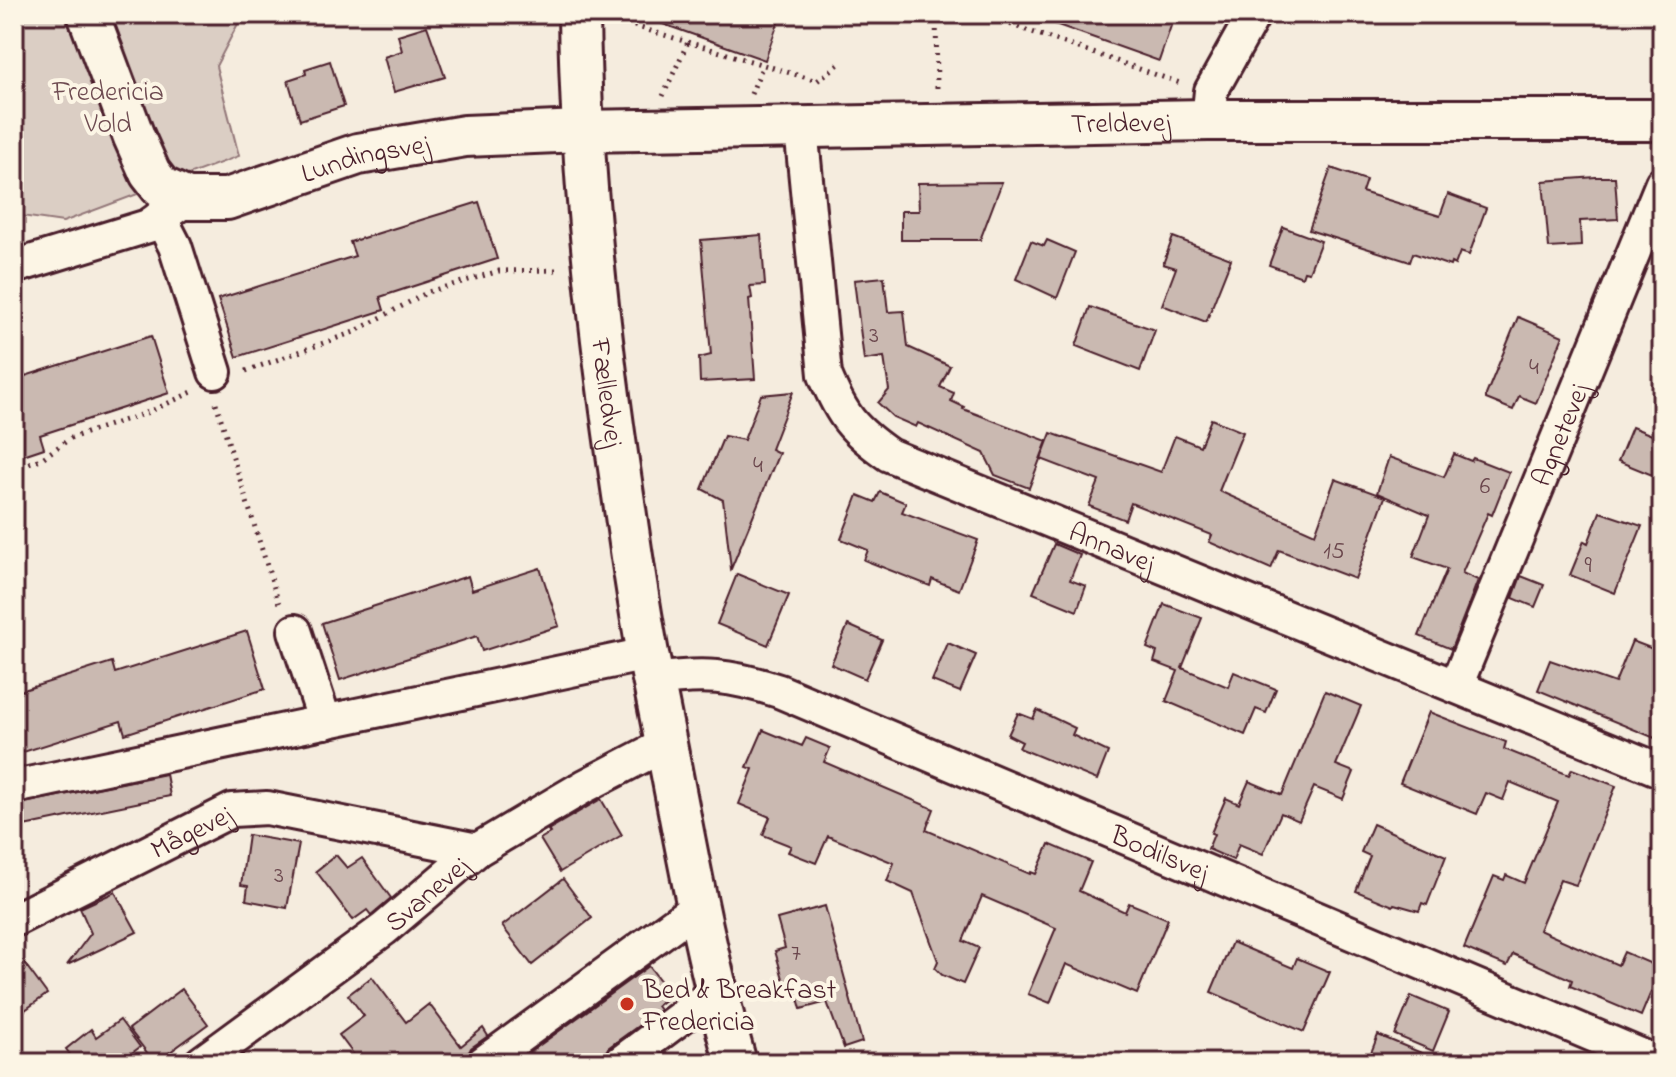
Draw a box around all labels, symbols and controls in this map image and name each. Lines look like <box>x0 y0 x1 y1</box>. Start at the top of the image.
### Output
park label: Fredericia Vold <box>51 73 164 146</box>
street label: Treldevej <box>1070 104 1172 146</box>
street label: Lundingsvej <box>296 125 434 196</box>
house number: 3 <box>869 319 879 354</box>
street label: Fælledvej <box>578 335 633 451</box>
house number: 4 <box>1529 351 1539 386</box>
street label: Agnetevej <box>1523 377 1602 493</box>
house number: 4 <box>753 449 763 484</box>
house number: 6 <box>1480 470 1491 505</box>
street label: Annavej <box>1062 514 1162 586</box>
house number: 15 <box>1323 535 1345 570</box>
house number: 9 <box>1584 549 1592 584</box>
street label: Mågevej <box>144 795 242 872</box>
street label: Bodilsvej <box>1103 816 1216 895</box>
street label: Svanevej <box>377 847 481 944</box>
house number: 3 <box>274 859 284 894</box>
house number: 7 <box>791 937 801 972</box>
place label: Bed & Breakfast Fredericia <box>642 971 836 1044</box>
marker: Bed & Breakfast Fredericia <box>618 995 636 1013</box>

